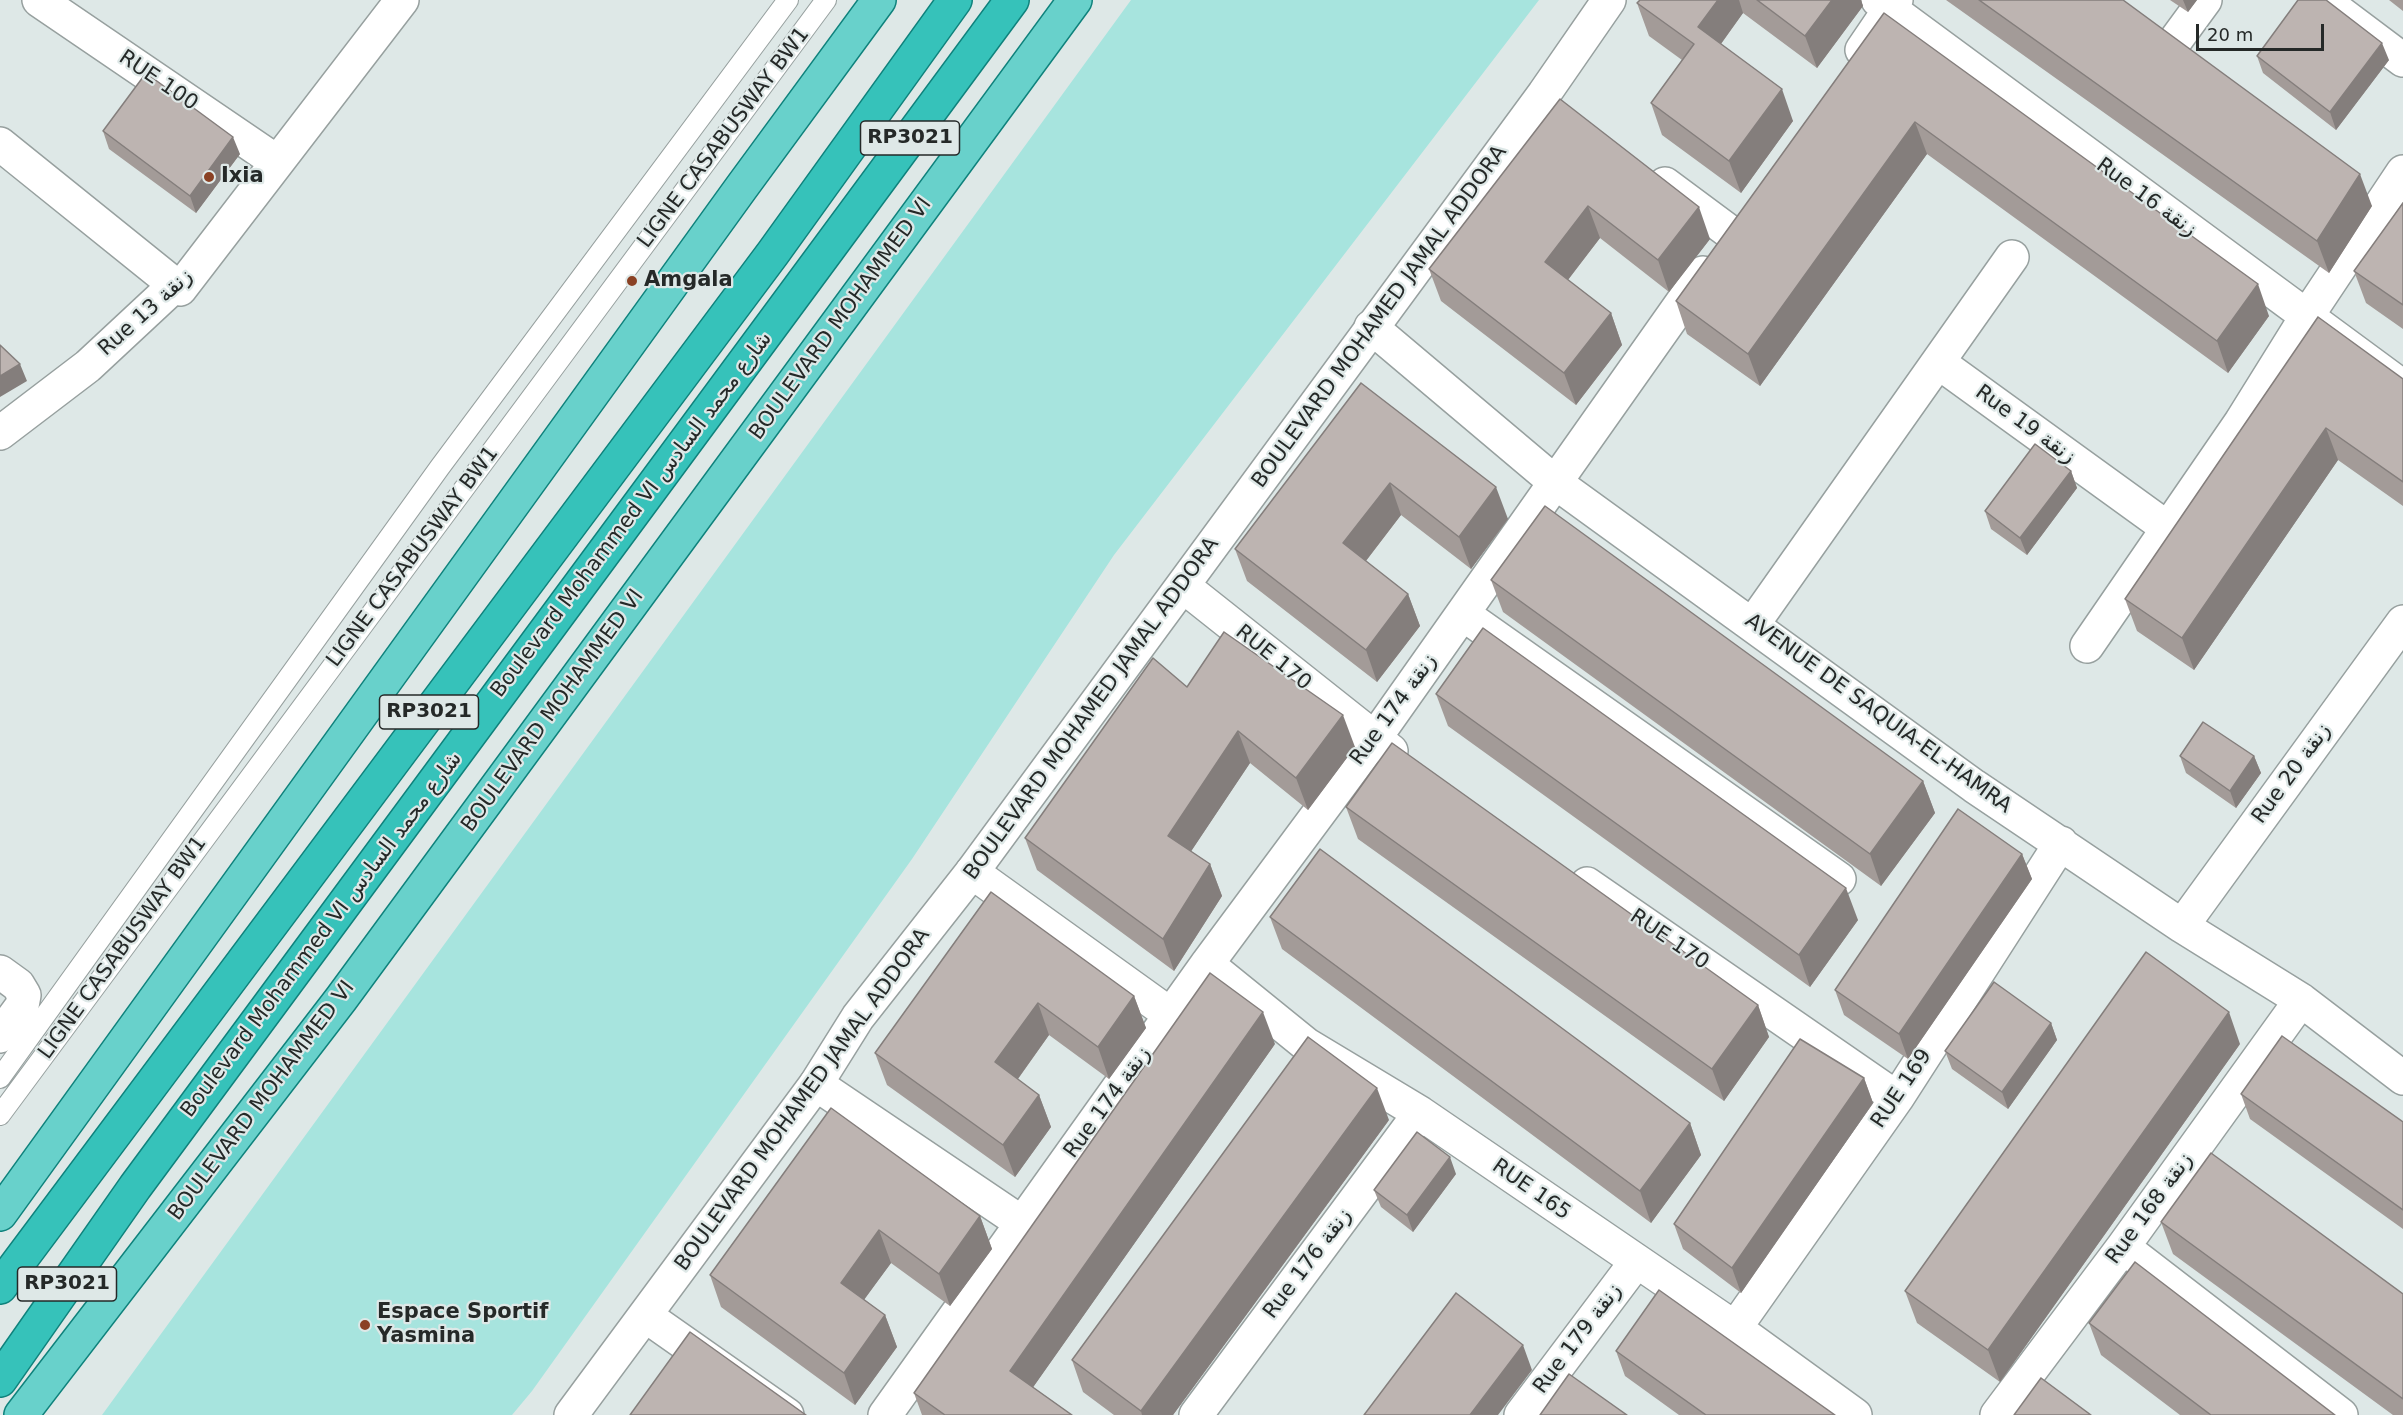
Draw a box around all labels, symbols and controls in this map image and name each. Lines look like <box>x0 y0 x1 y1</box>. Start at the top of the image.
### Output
scale bar <box>2199 12 2326 50</box>
street label: LIGNE CASABUSWAY BW1 <box>633 23 815 253</box>
text: 20 m <box>2207 24 2253 45</box>
street label: RUE 100 <box>114 45 202 117</box>
road number: RP3021 <box>860 121 960 155</box>
street label: BOULEVARD MOHAMED JAMAL ADDORA <box>1247 141 1513 493</box>
street label: Rue 16 زنقة <box>2091 153 2201 243</box>
place label: Ixia <box>221 164 264 190</box>
marker: Ixia <box>202 170 216 184</box>
street label: BOULEVARD MOHAMMED VI <box>745 193 937 445</box>
street label: Rue 13 زنقة <box>94 264 198 362</box>
place label: Amgala <box>644 268 733 294</box>
marker: Amgala <box>625 274 639 288</box>
street label: Boulevard Mohammed VI شارع محمد السادس <box>486 327 778 703</box>
street label: Rue 19 زنقة <box>1970 380 2080 470</box>
street label: LIGNE CASABUSWAY BW1 <box>322 442 504 672</box>
street label: BOULEVARD MOHAMED JAMAL ADDORA <box>959 533 1225 885</box>
street label: BOULEVARD MOHAMMED VI <box>457 585 649 837</box>
street label: AVENUE DE SAQUIA-EL-HAMRA <box>1740 609 2016 819</box>
street label: RUE 170 <box>1230 620 1316 696</box>
street label: Rue 174 زنقة <box>1345 650 1443 770</box>
road number: RP3021 <box>380 695 478 729</box>
street label: Rue 20 زنقة <box>2247 719 2337 829</box>
street label: Boulevard Mohammed VI شارع محمد السادس <box>176 747 468 1123</box>
street label: LIGNE CASABUSWAY BW1 <box>34 832 212 1064</box>
street label: RUE 170 <box>1625 904 1713 976</box>
street label: BOULEVARD MOHAMED JAMAL ADDORA <box>670 924 936 1276</box>
street label: BOULEVARD MOHAMMED VI <box>164 976 360 1226</box>
street label: Rue 174 زنقة <box>1059 1043 1157 1163</box>
street label: RUE 169 <box>1866 1045 1938 1133</box>
street label: Rue 168 زنقة <box>2101 1149 2199 1269</box>
street label: RUE 165 <box>1487 1154 1575 1226</box>
street label: Rue 176 زنقة <box>1258 1204 1358 1324</box>
road number: RP3021 <box>17 1267 116 1301</box>
street label: Rue 179 زنقة <box>1528 1279 1628 1399</box>
place label: Espace Sportif Yasmina <box>377 1300 548 1350</box>
marker: Espace Sportif Yasmina <box>358 1318 372 1332</box>

